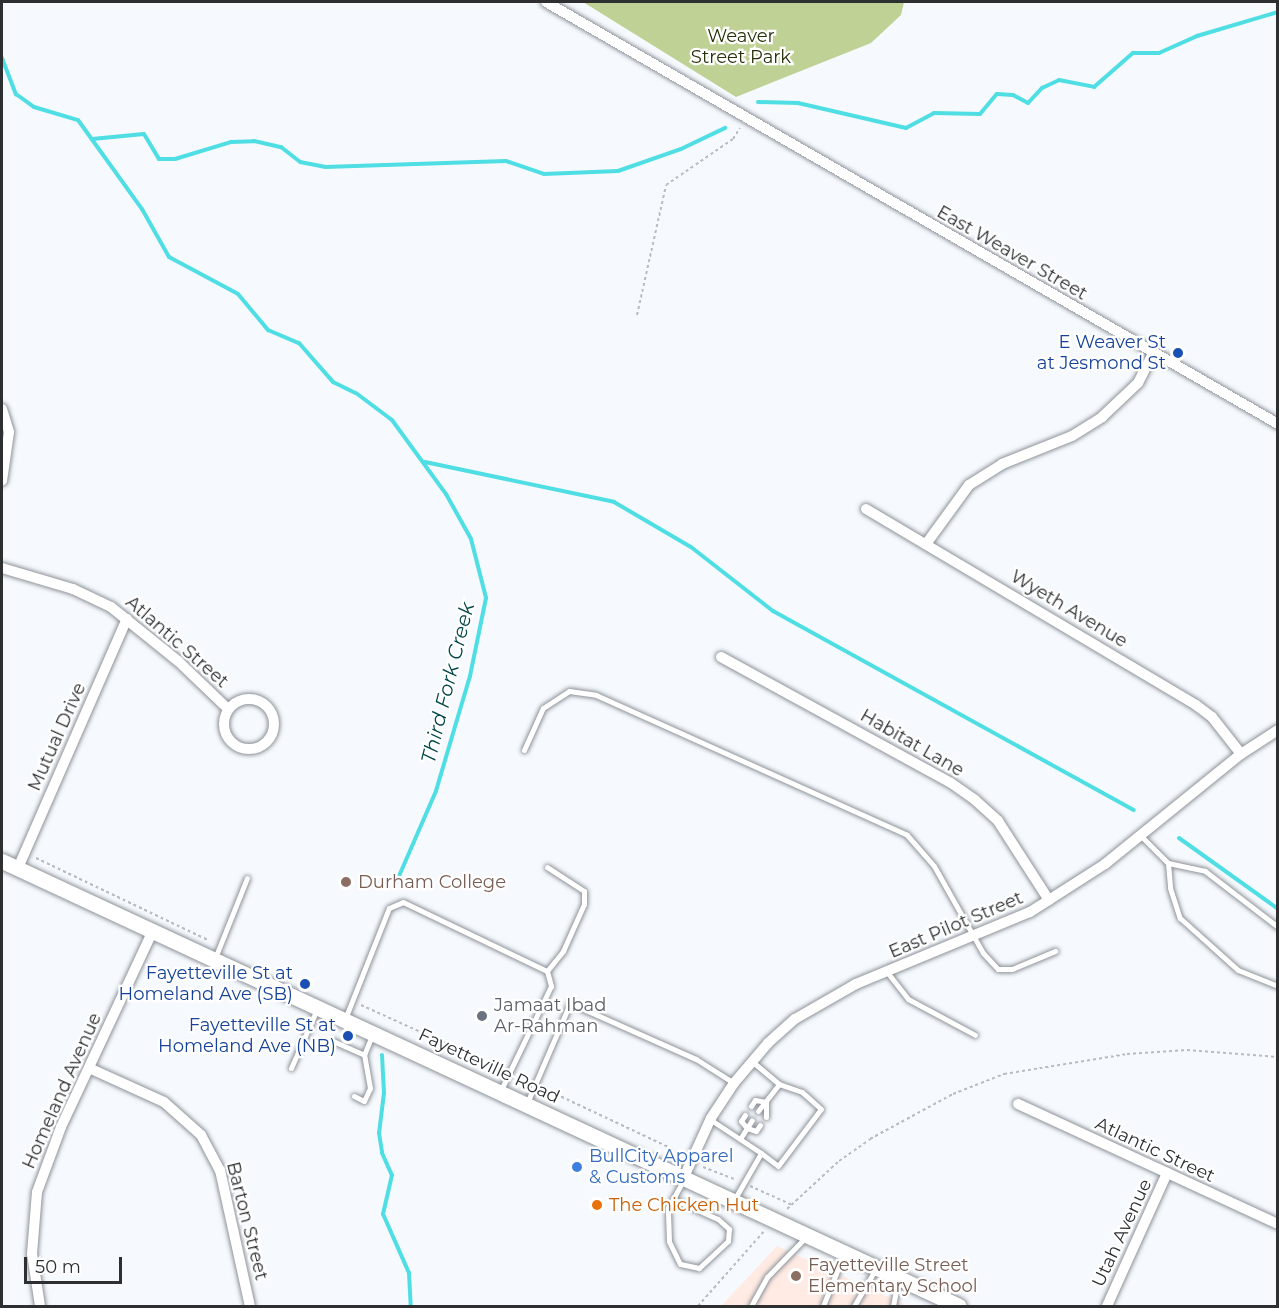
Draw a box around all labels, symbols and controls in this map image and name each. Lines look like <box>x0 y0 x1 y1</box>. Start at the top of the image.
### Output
park label: Weaver Street Park <box>691 26 791 68</box>
street label: East Weaver Street <box>933 201 1091 305</box>
place label: E Weaver St at Jesmond St <box>1037 332 1166 374</box>
marker: E Weaver St at Jesmond St <box>1171 346 1185 360</box>
street label: Wyeth Avenue <box>1007 566 1131 652</box>
street label: Atlantic Street <box>121 591 233 693</box>
water label: Third Fork Creek <box>416 600 480 766</box>
street label: Mutual Drive <box>24 680 90 794</box>
street label: Habitat Lane <box>856 705 968 781</box>
place label: Durham College <box>358 871 506 893</box>
marker: Durham College <box>339 875 353 889</box>
street label: East Pilot Street <box>886 887 1026 963</box>
place label: Fayetteville St at Homeland Ave (SB) <box>119 963 293 1006</box>
marker: Fayetteville St at Homeland Ave (SB) <box>298 977 312 991</box>
place label: Jamaat Ibad Ar-Rahman <box>494 995 606 1038</box>
marker: Jamaat Ibad Ar-Rahman <box>475 1009 489 1023</box>
street label: Homeland Avenue <box>18 1010 106 1172</box>
place label: Fayetteville St at Homeland Ave (NB) <box>158 1015 336 1058</box>
street label: Fayetteville Road <box>415 1024 563 1108</box>
marker: Fayetteville St at Homeland Ave (NB) <box>341 1029 355 1043</box>
street label: Atlantic Street <box>1092 1113 1218 1187</box>
place label: BullCity Apparel & Customs <box>589 1146 734 1188</box>
street label: Barton Street <box>222 1160 272 1282</box>
marker: BullCity Apparel & Customs <box>570 1160 584 1174</box>
street label: Utah Avenue <box>1088 1176 1156 1290</box>
place label: The Chicken Hut <box>609 1194 759 1216</box>
marker: The Chicken Hut <box>590 1198 604 1212</box>
scale bar <box>27 1245 124 1283</box>
place label: Fayetteville Street Elementary School <box>808 1255 978 1298</box>
text: 50 m <box>35 1256 81 1278</box>
marker: Fayetteville Street Elementary School <box>789 1269 803 1283</box>

